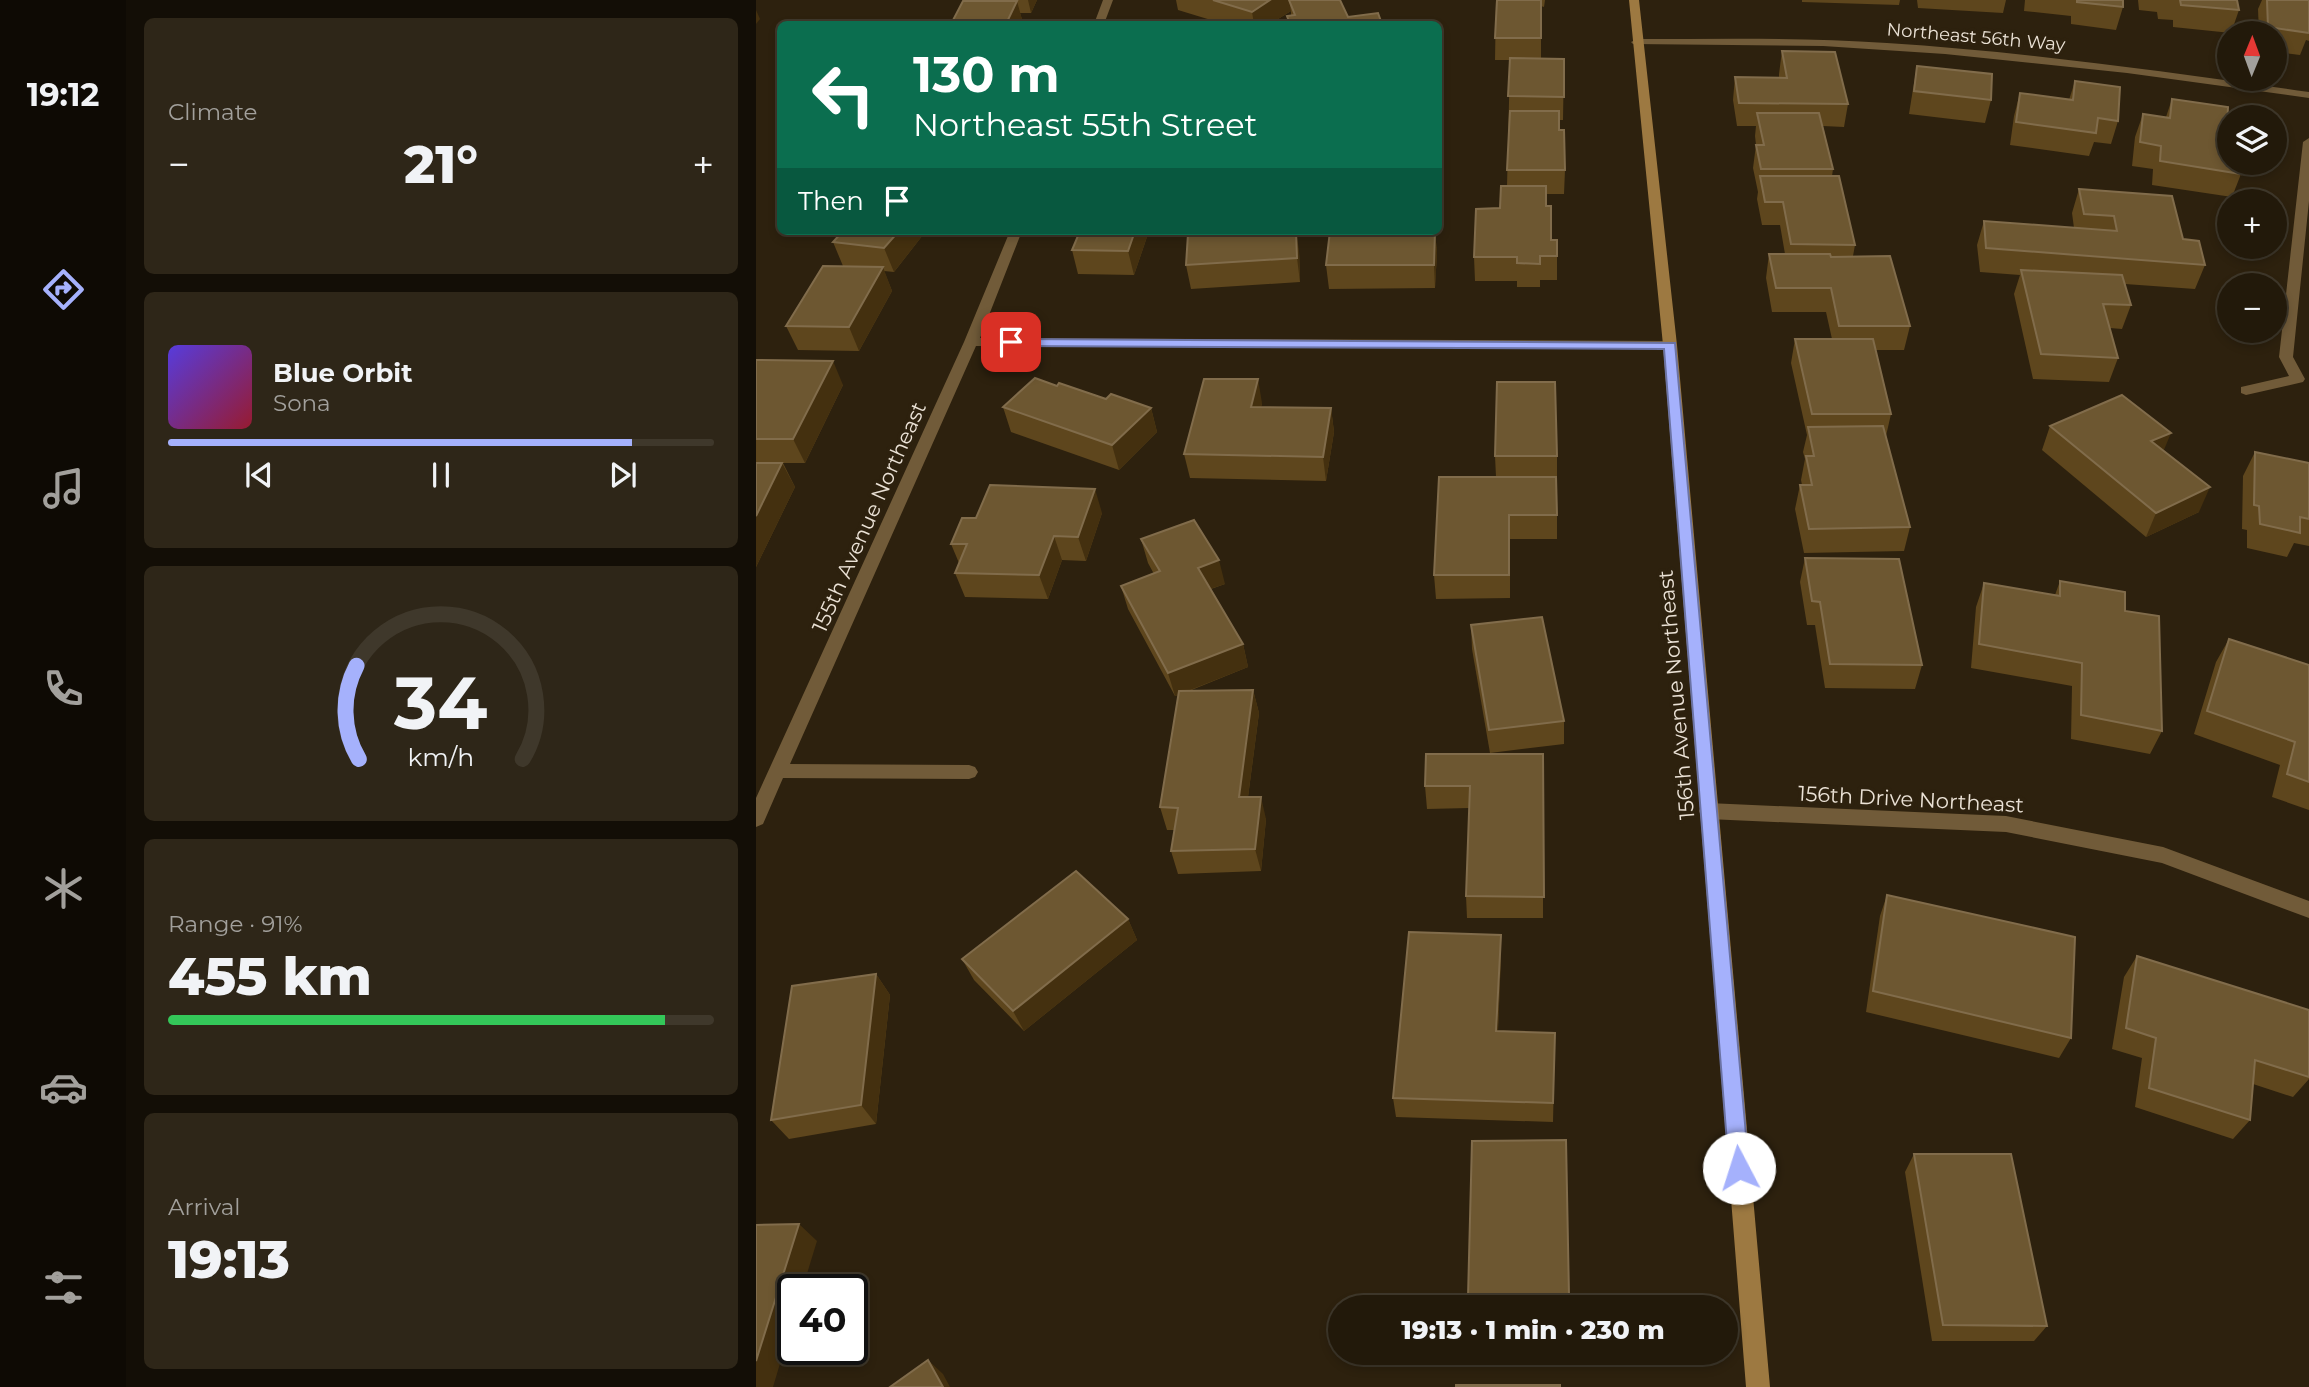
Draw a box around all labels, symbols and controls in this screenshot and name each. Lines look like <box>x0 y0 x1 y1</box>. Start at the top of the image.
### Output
street label: Northeast 56th Way <box>1886 18 2067 56</box>
north arrow <box>2217 21 2287 91</box>
map controls <box>2217 21 2287 343</box>
text: 130 m <box>913 45 1060 104</box>
icon: left <box>798 49 889 140</box>
text: 19:12 <box>27 75 99 114</box>
text: Climate <box>168 98 257 126</box>
text: Northeast 55th Street <box>913 105 1258 144</box>
button: layers <box>2217 105 2287 175</box>
text: 21° <box>404 133 478 196</box>
text: − <box>168 141 190 188</box>
text: + <box>692 141 714 188</box>
icon: arrive <box>878 182 916 220</box>
text: Then <box>798 185 864 217</box>
button: + <box>2217 189 2287 259</box>
icon: directions <box>39 265 88 314</box>
button: − <box>2217 273 2287 343</box>
pin <box>981 312 1041 372</box>
icon: arrive <box>992 323 1030 361</box>
text: Blue Orbit <box>273 357 412 389</box>
text: Sona <box>273 389 331 417</box>
street label: 155th Avenue Northeast <box>807 398 931 636</box>
icon: previous <box>240 456 278 494</box>
icon: pause <box>422 456 460 494</box>
icon: next <box>604 456 642 494</box>
icon: music <box>39 464 88 513</box>
street label: 156th Avenue Northeast <box>1653 569 1699 821</box>
text: 34 <box>393 660 488 748</box>
icon: phone <box>39 664 88 713</box>
text: km/h <box>408 742 474 772</box>
street label: 156th Drive Northeast <box>1797 781 2025 817</box>
icon: climate <box>39 864 88 913</box>
text: Range · 91% <box>168 910 303 938</box>
text: 455 km <box>168 945 372 1008</box>
icon: car <box>39 1063 88 1112</box>
position arrow <box>1702 1131 1776 1205</box>
text: Arrival <box>168 1193 241 1221</box>
text: 19:13 <box>168 1228 290 1291</box>
icon: filters <box>39 1263 88 1312</box>
speed limit sign: 40 <box>777 1274 868 1365</box>
text: 19:13 · 1 min · 230 m <box>1401 1314 1665 1346</box>

